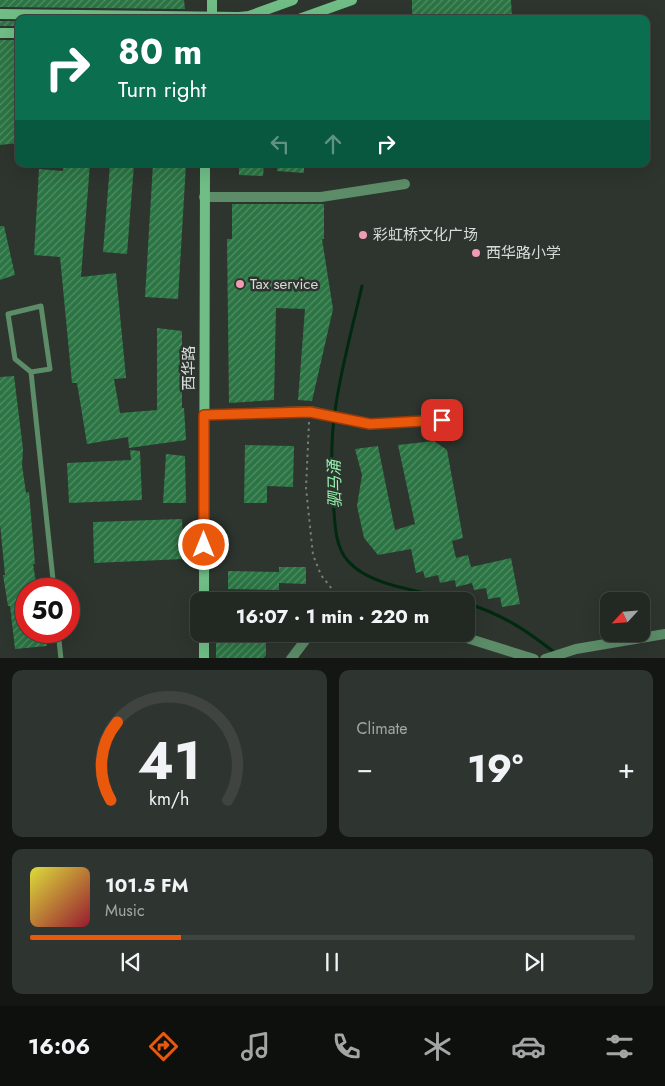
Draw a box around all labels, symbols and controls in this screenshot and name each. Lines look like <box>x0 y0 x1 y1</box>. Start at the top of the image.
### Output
text: 80 m <box>118 27 202 77</box>
icon: right <box>35 35 100 100</box>
text: Turn right <box>118 73 206 105</box>
icon: left <box>266 130 294 158</box>
icon: ahead <box>319 130 347 158</box>
icon: right <box>372 130 400 158</box>
place label: 彩虹桥文化广场 <box>373 224 478 246</box>
marker: 彩虹桥文化广场 <box>357 229 369 241</box>
place label: 西华路小学 <box>486 242 561 264</box>
marker: 西华路小学 <box>470 247 482 259</box>
place label: Tax service <box>250 273 319 295</box>
marker: Tax service <box>234 278 246 290</box>
street label: 西华路 <box>178 345 200 391</box>
pin <box>421 399 463 441</box>
icon: arrive <box>428 406 456 434</box>
water label: 驷马涌 <box>323 458 346 508</box>
position arrow <box>177 518 229 570</box>
speed limit sign: 50 <box>15 578 80 643</box>
north arrow <box>600 592 650 642</box>
map controls <box>600 592 650 642</box>
text: 16:07 · 1 min · 220 m <box>236 603 429 630</box>
text: Climate <box>357 717 408 740</box>
text: 41 <box>138 723 201 799</box>
text: 19° <box>467 741 523 796</box>
text: − <box>357 748 373 789</box>
text: + <box>618 748 635 789</box>
text: km/h <box>149 786 189 812</box>
text: 101.5 FM <box>105 872 188 899</box>
text: Music <box>105 899 145 922</box>
icon: previous <box>117 948 145 976</box>
icon: pause <box>318 948 346 976</box>
icon: next <box>520 948 548 976</box>
icon: directions <box>146 1029 181 1064</box>
icon: music <box>238 1029 273 1064</box>
icon: phone <box>329 1029 364 1064</box>
icon: climate <box>420 1029 455 1064</box>
icon: car <box>511 1029 546 1064</box>
icon: filters <box>602 1029 637 1064</box>
text: 16:06 <box>28 1030 90 1062</box>

